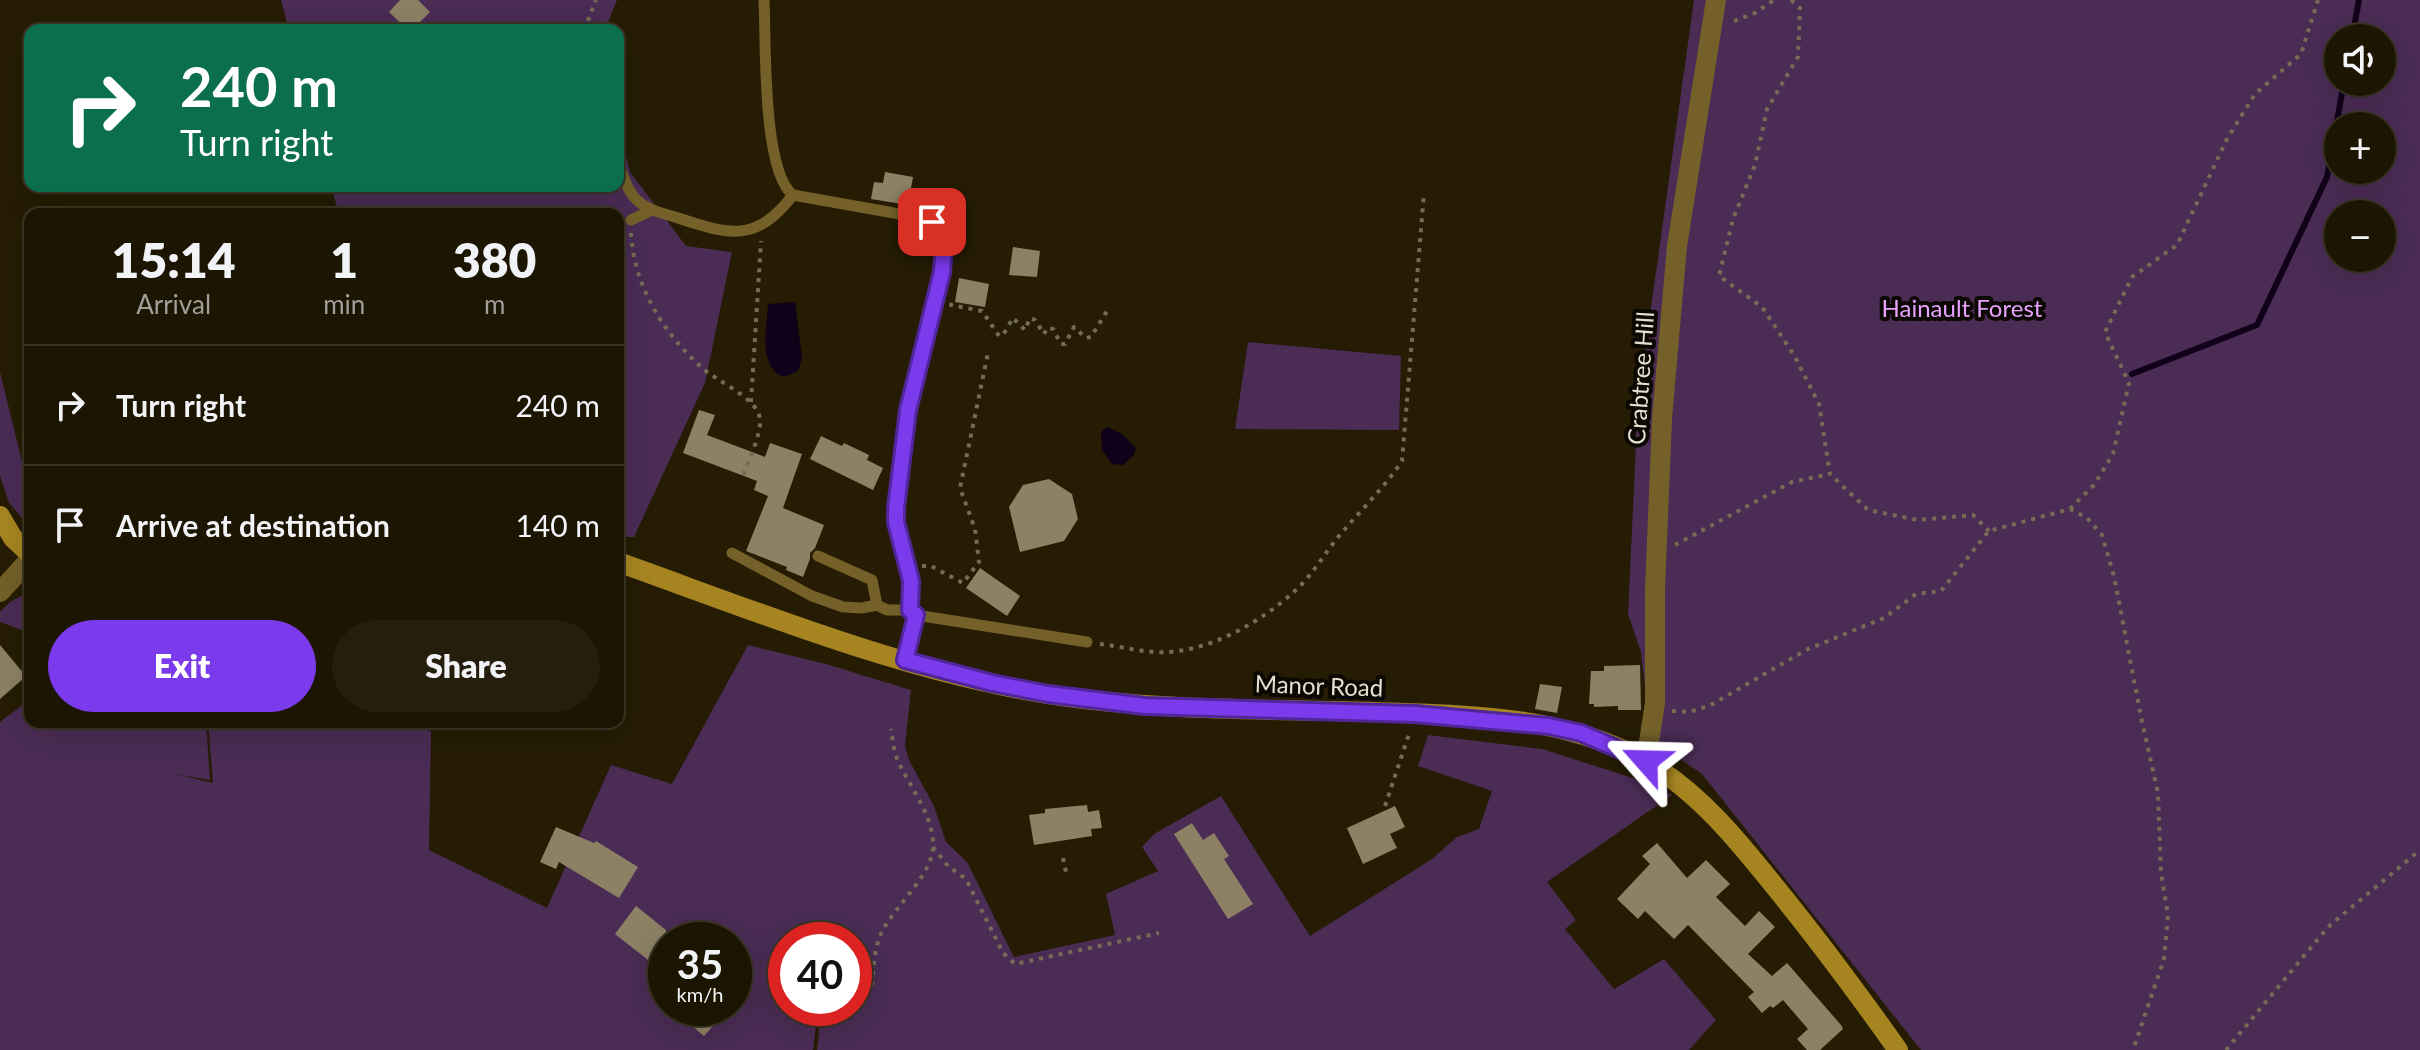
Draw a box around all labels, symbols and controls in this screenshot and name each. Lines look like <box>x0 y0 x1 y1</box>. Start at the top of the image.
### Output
map controls <box>2324 24 2396 272</box>
button: sound <box>2324 24 2396 96</box>
text: 240 m <box>180 52 338 119</box>
icon: right <box>48 56 152 160</box>
button: + <box>2324 112 2396 184</box>
text: Turn right <box>180 120 333 164</box>
pin <box>898 188 966 256</box>
icon: arrive <box>910 200 954 244</box>
button: − <box>2324 200 2396 272</box>
text: 15:14 <box>112 231 236 288</box>
text: 1 <box>330 231 358 288</box>
text: 380 <box>453 231 536 288</box>
text: Arrival <box>136 288 211 320</box>
text: min <box>323 288 365 320</box>
text: m <box>484 288 505 320</box>
park label: Hainault Forest <box>1882 293 2043 322</box>
street label: Crabtree Hill <box>1621 311 1659 445</box>
icon: right <box>48 383 92 427</box>
text: Turn right <box>116 387 246 423</box>
text: 240 m <box>515 387 600 423</box>
icon: arrive <box>48 503 92 547</box>
text: Arrive at destination <box>116 507 390 543</box>
text: 140 m <box>515 507 600 543</box>
button: Exit <box>48 620 316 712</box>
button: Share <box>332 620 600 712</box>
street label: Manor Road <box>1254 668 1384 702</box>
position arrow <box>1604 719 1688 803</box>
speed limit sign: 40 <box>768 922 872 1026</box>
text: 35 <box>677 940 723 988</box>
text: km/h <box>677 982 723 1006</box>

